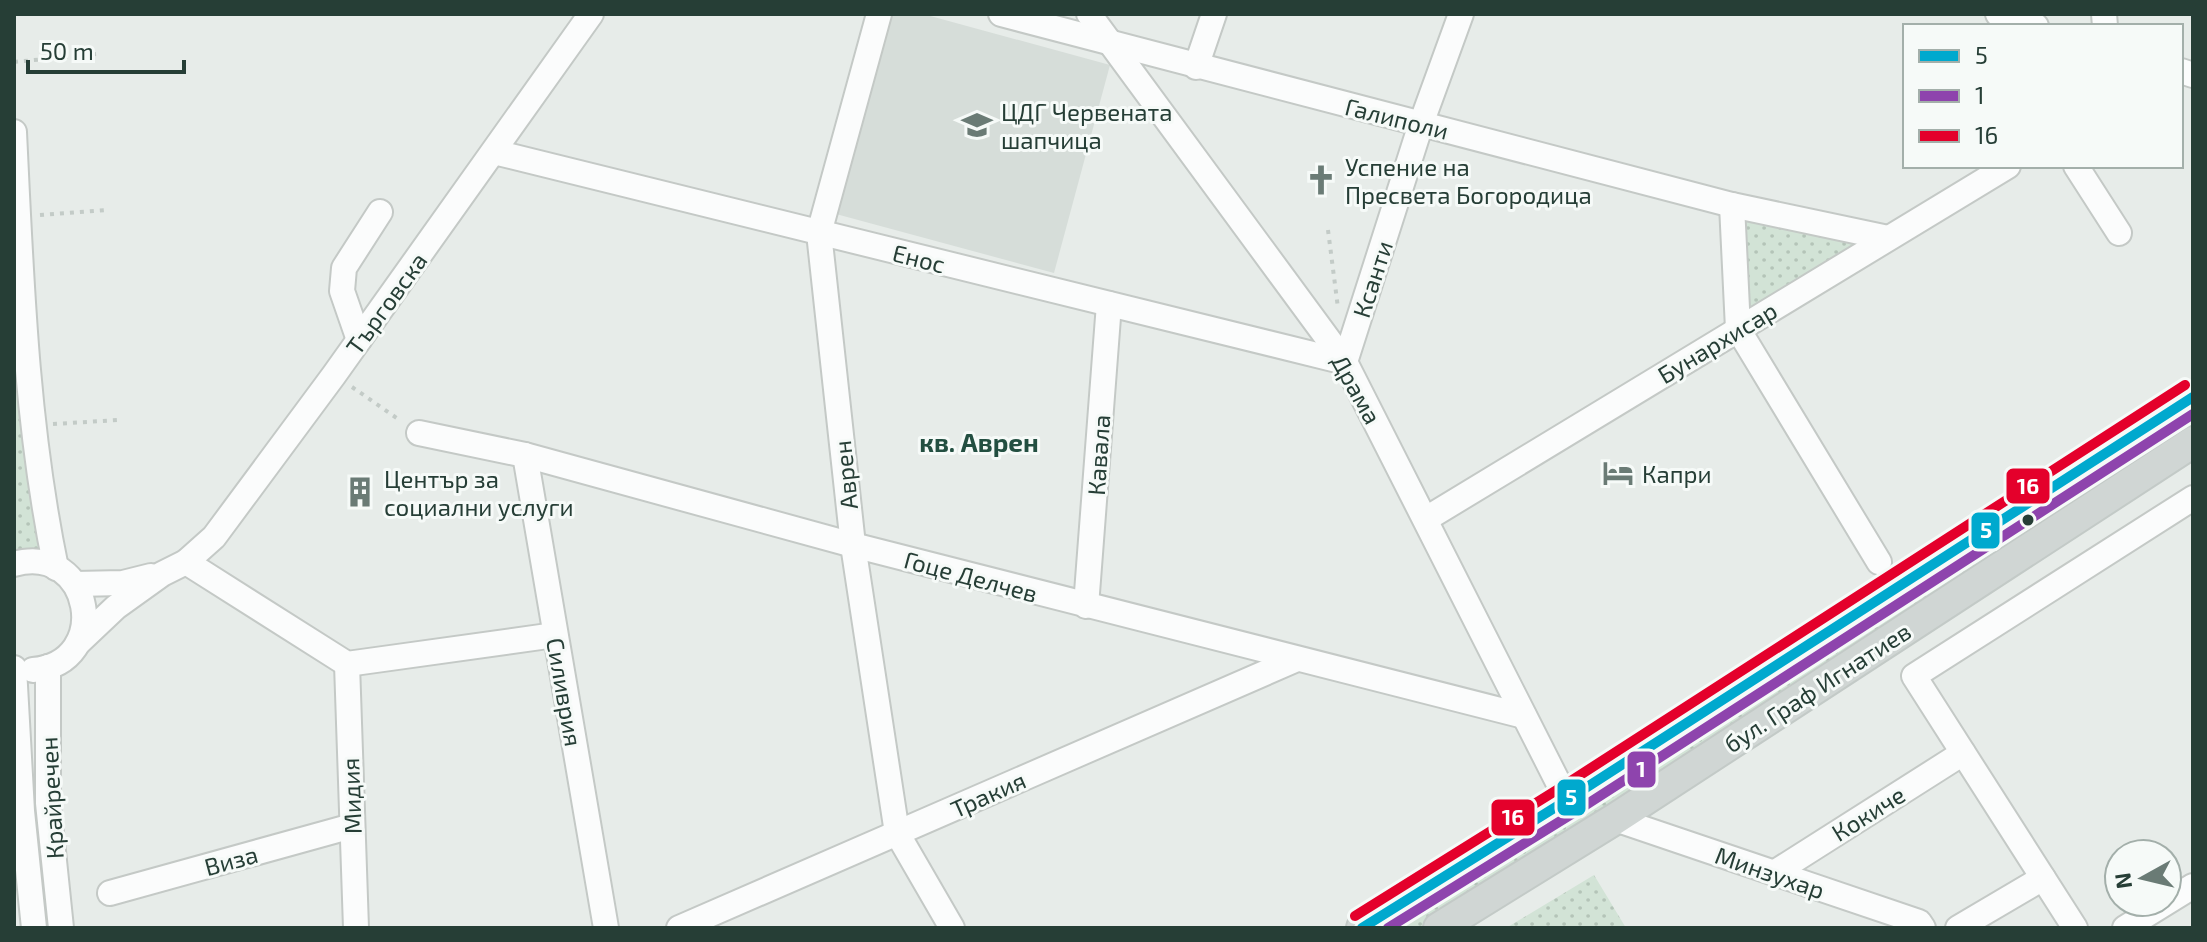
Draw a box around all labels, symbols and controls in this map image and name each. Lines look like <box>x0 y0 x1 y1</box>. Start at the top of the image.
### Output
scale bar <box>28 24 184 74</box>
legend <box>1903 24 2183 168</box>
text: 50 m <box>40 36 94 65</box>
text: 5 <box>1975 40 1988 69</box>
text: 1 <box>1975 80 1985 109</box>
street label: Галиполи <box>1342 91 1452 145</box>
place label: ЦДГ Червената шапчица <box>1001 97 1172 154</box>
school or university icon: ЦДГ Червената шапчица <box>960 108 994 142</box>
text: 16 <box>1975 120 1998 149</box>
place label: Успение на Пресвета Богородица <box>1345 152 1592 209</box>
church icon: Успение на Пресвета Богородица <box>1304 163 1338 197</box>
street label: Ксанти <box>1346 237 1398 321</box>
street label: Енос <box>890 238 948 278</box>
street label: Търговска <box>339 246 433 360</box>
street label: Бунархисар <box>1652 295 1782 390</box>
street label: Драма <box>1326 349 1388 429</box>
street label: Кавала <box>1081 414 1115 496</box>
district label: кв. Аврен <box>919 426 1039 457</box>
street label: Аврен <box>827 439 863 511</box>
hotel icon: Капри <box>1601 456 1635 490</box>
place label: Капри <box>1642 459 1712 488</box>
place label: Център за социални услуги <box>384 464 574 522</box>
line badge: 16 <box>2005 467 2051 505</box>
text: 16 <box>2017 472 2039 498</box>
building icon: Център за социални услуги <box>343 475 377 509</box>
line badge: 5 <box>1970 511 2001 550</box>
unlabelled marker <box>2020 512 2036 528</box>
text: 5 <box>1980 516 1992 542</box>
street label: Гоце Делчев <box>901 544 1041 608</box>
street label: бул. Граф Игнатиев <box>1718 616 1916 759</box>
street label: Силиврия <box>541 635 589 749</box>
street label: Крайречен <box>33 736 69 860</box>
line badge: 1 <box>1626 750 1657 789</box>
text: 1 <box>1636 755 1646 781</box>
street label: Мидия <box>335 757 367 835</box>
street label: Тракия <box>946 765 1030 823</box>
line badge: 5 <box>1556 778 1587 817</box>
street label: Кокиче <box>1826 779 1910 847</box>
text: 5 <box>1565 783 1577 809</box>
line badge: 16 <box>1490 798 1536 837</box>
text: 16 <box>1502 803 1524 829</box>
north arrow <box>2103 838 2183 918</box>
street label: Виза <box>201 839 261 881</box>
street label: Минзухар <box>1711 840 1828 905</box>
text: N <box>2108 871 2136 891</box>

